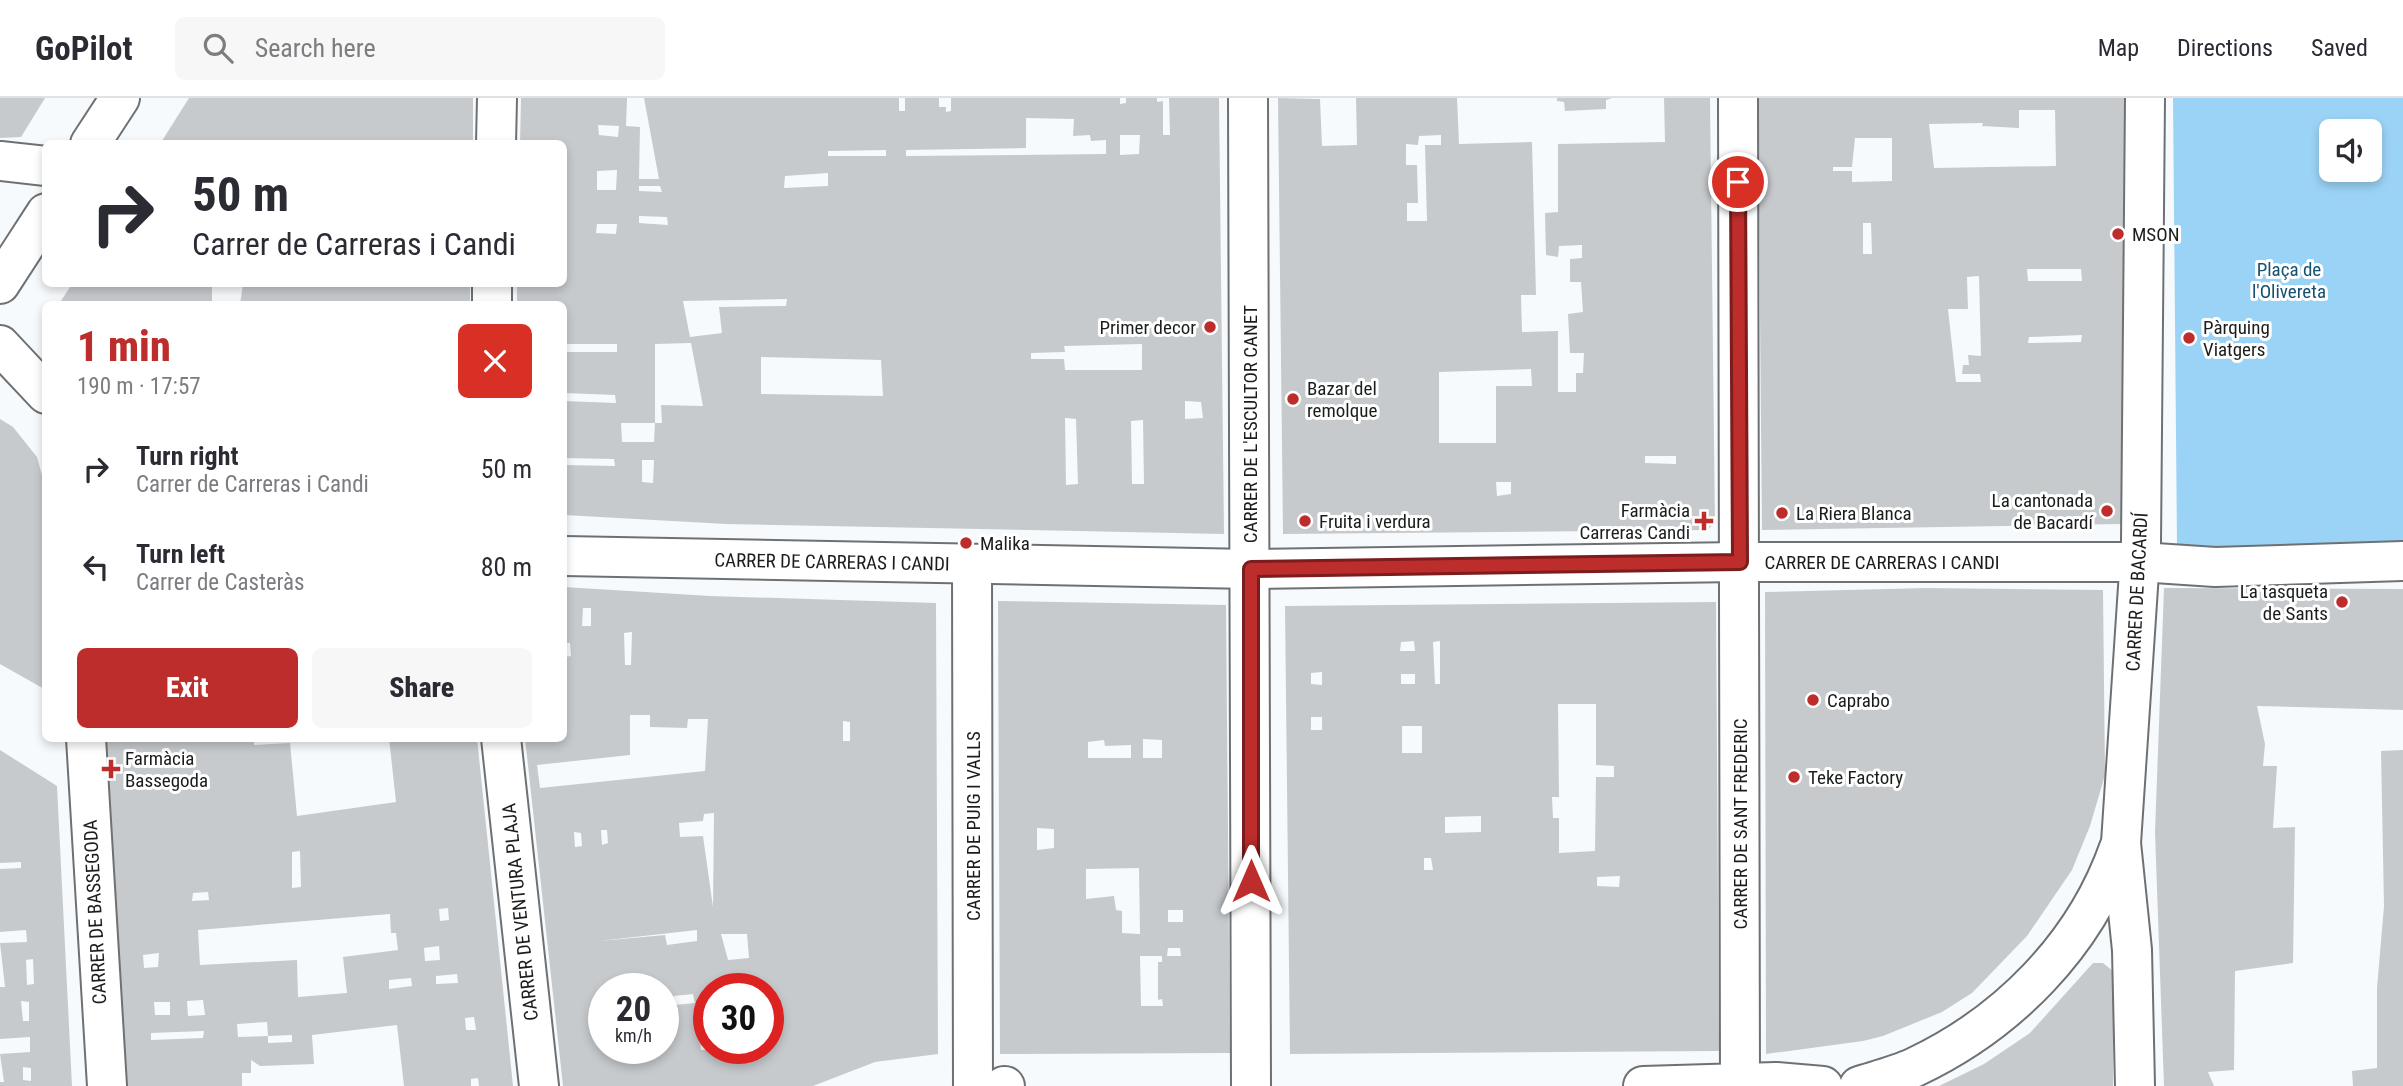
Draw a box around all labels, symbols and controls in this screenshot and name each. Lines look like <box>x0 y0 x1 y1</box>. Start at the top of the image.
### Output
search box <box>175 17 665 80</box>
text: GoPilot <box>35 29 133 68</box>
icon: search <box>199 29 237 67</box>
text: Search here <box>255 33 376 63</box>
text: Map <box>2098 34 2139 62</box>
text: Directions <box>2177 34 2273 62</box>
text: Saved <box>2311 34 2368 62</box>
map controls <box>2319 119 2382 182</box>
button: sound <box>2319 119 2382 182</box>
pin <box>1708 152 1768 212</box>
icon: arrive <box>1719 163 1757 201</box>
text: 50 m <box>192 166 289 223</box>
icon: right <box>77 168 168 259</box>
place label: MSON <box>2132 223 2179 246</box>
text: Carrer de Carreras i Candi <box>192 225 516 263</box>
marker: MSON <box>2110 226 2126 242</box>
park label: Plaça de l'Olivereta <box>2252 258 2326 303</box>
street label: CARRER DE L'ESCULTOR CANET <box>1239 305 1262 543</box>
place label: Primer decor <box>1100 316 1196 339</box>
place label: Pàrquing Viatgers <box>2203 316 2270 361</box>
marker: Primer decor <box>1202 319 1218 335</box>
text: 1 min <box>77 322 171 371</box>
button: close <box>458 324 532 398</box>
marker: Pàrquing Viatgers <box>2181 330 2197 346</box>
text: 190 m · 17:57 <box>77 373 201 400</box>
place label: Bazar del remolque <box>1307 377 1377 422</box>
marker: Bazar del remolque <box>1285 391 1301 407</box>
text: Turn right <box>136 441 238 471</box>
icon: right <box>77 450 115 488</box>
text: 50 m <box>481 454 532 484</box>
text: Carrer de Carreras i Candi <box>136 471 369 498</box>
place label: La cantonada de Bacardí <box>1992 489 2095 534</box>
place label: Farmàcia Carreras Candi <box>1579 499 1690 544</box>
place label: La Riera Blanca <box>1796 502 1912 525</box>
marker: La cantonada de Bacardí <box>2099 503 2115 519</box>
marker: La Riera Blanca <box>1774 505 1790 521</box>
place label: Fruita i verdura <box>1319 510 1431 533</box>
street label: CARRER DE BACARDÍ <box>2121 511 2153 672</box>
marker: Fruita i verdura <box>1297 513 1313 529</box>
marker: Farmàcia Carreras Candi <box>1696 513 1712 529</box>
place label: Malika <box>980 532 1030 555</box>
marker: Malika <box>958 535 974 551</box>
text: Turn left <box>136 539 225 569</box>
icon: left <box>77 548 115 586</box>
street label: CARRER DE CARRERAS I CANDI <box>714 548 950 576</box>
street label: CARRER DE CARRERAS I CANDI <box>1764 551 2000 574</box>
text: 80 m <box>481 552 532 582</box>
text: Carrer de Casteràs <box>136 569 305 596</box>
place label: La tasqueta de Sants <box>2240 580 2328 625</box>
marker: La tasqueta de Sants <box>2334 594 2350 610</box>
button: Exit <box>77 648 298 728</box>
button: Share <box>312 648 532 728</box>
place label: Caprabo <box>1827 689 1890 712</box>
marker: Caprabo <box>1805 692 1821 708</box>
street label: CARRER DE SANT FREDERIC <box>1729 718 1752 930</box>
street label: CARRER DE PUIG I VALLS <box>962 731 985 921</box>
place label: Farmàcia Bassegoda <box>125 747 208 792</box>
marker: Farmàcia Bassegoda <box>103 761 119 777</box>
place label: Teke Factory <box>1808 766 1903 789</box>
marker: Teke Factory <box>1786 769 1802 785</box>
street label: CARRER DE VENTURA PLAJA <box>497 802 543 1022</box>
street label: CARRER DE BASSEGODA <box>79 819 111 1005</box>
position arrow <box>1214 844 1288 918</box>
speed limit sign: 30 <box>693 973 784 1064</box>
text: 20 <box>616 989 651 1030</box>
text: km/h <box>615 1025 652 1046</box>

